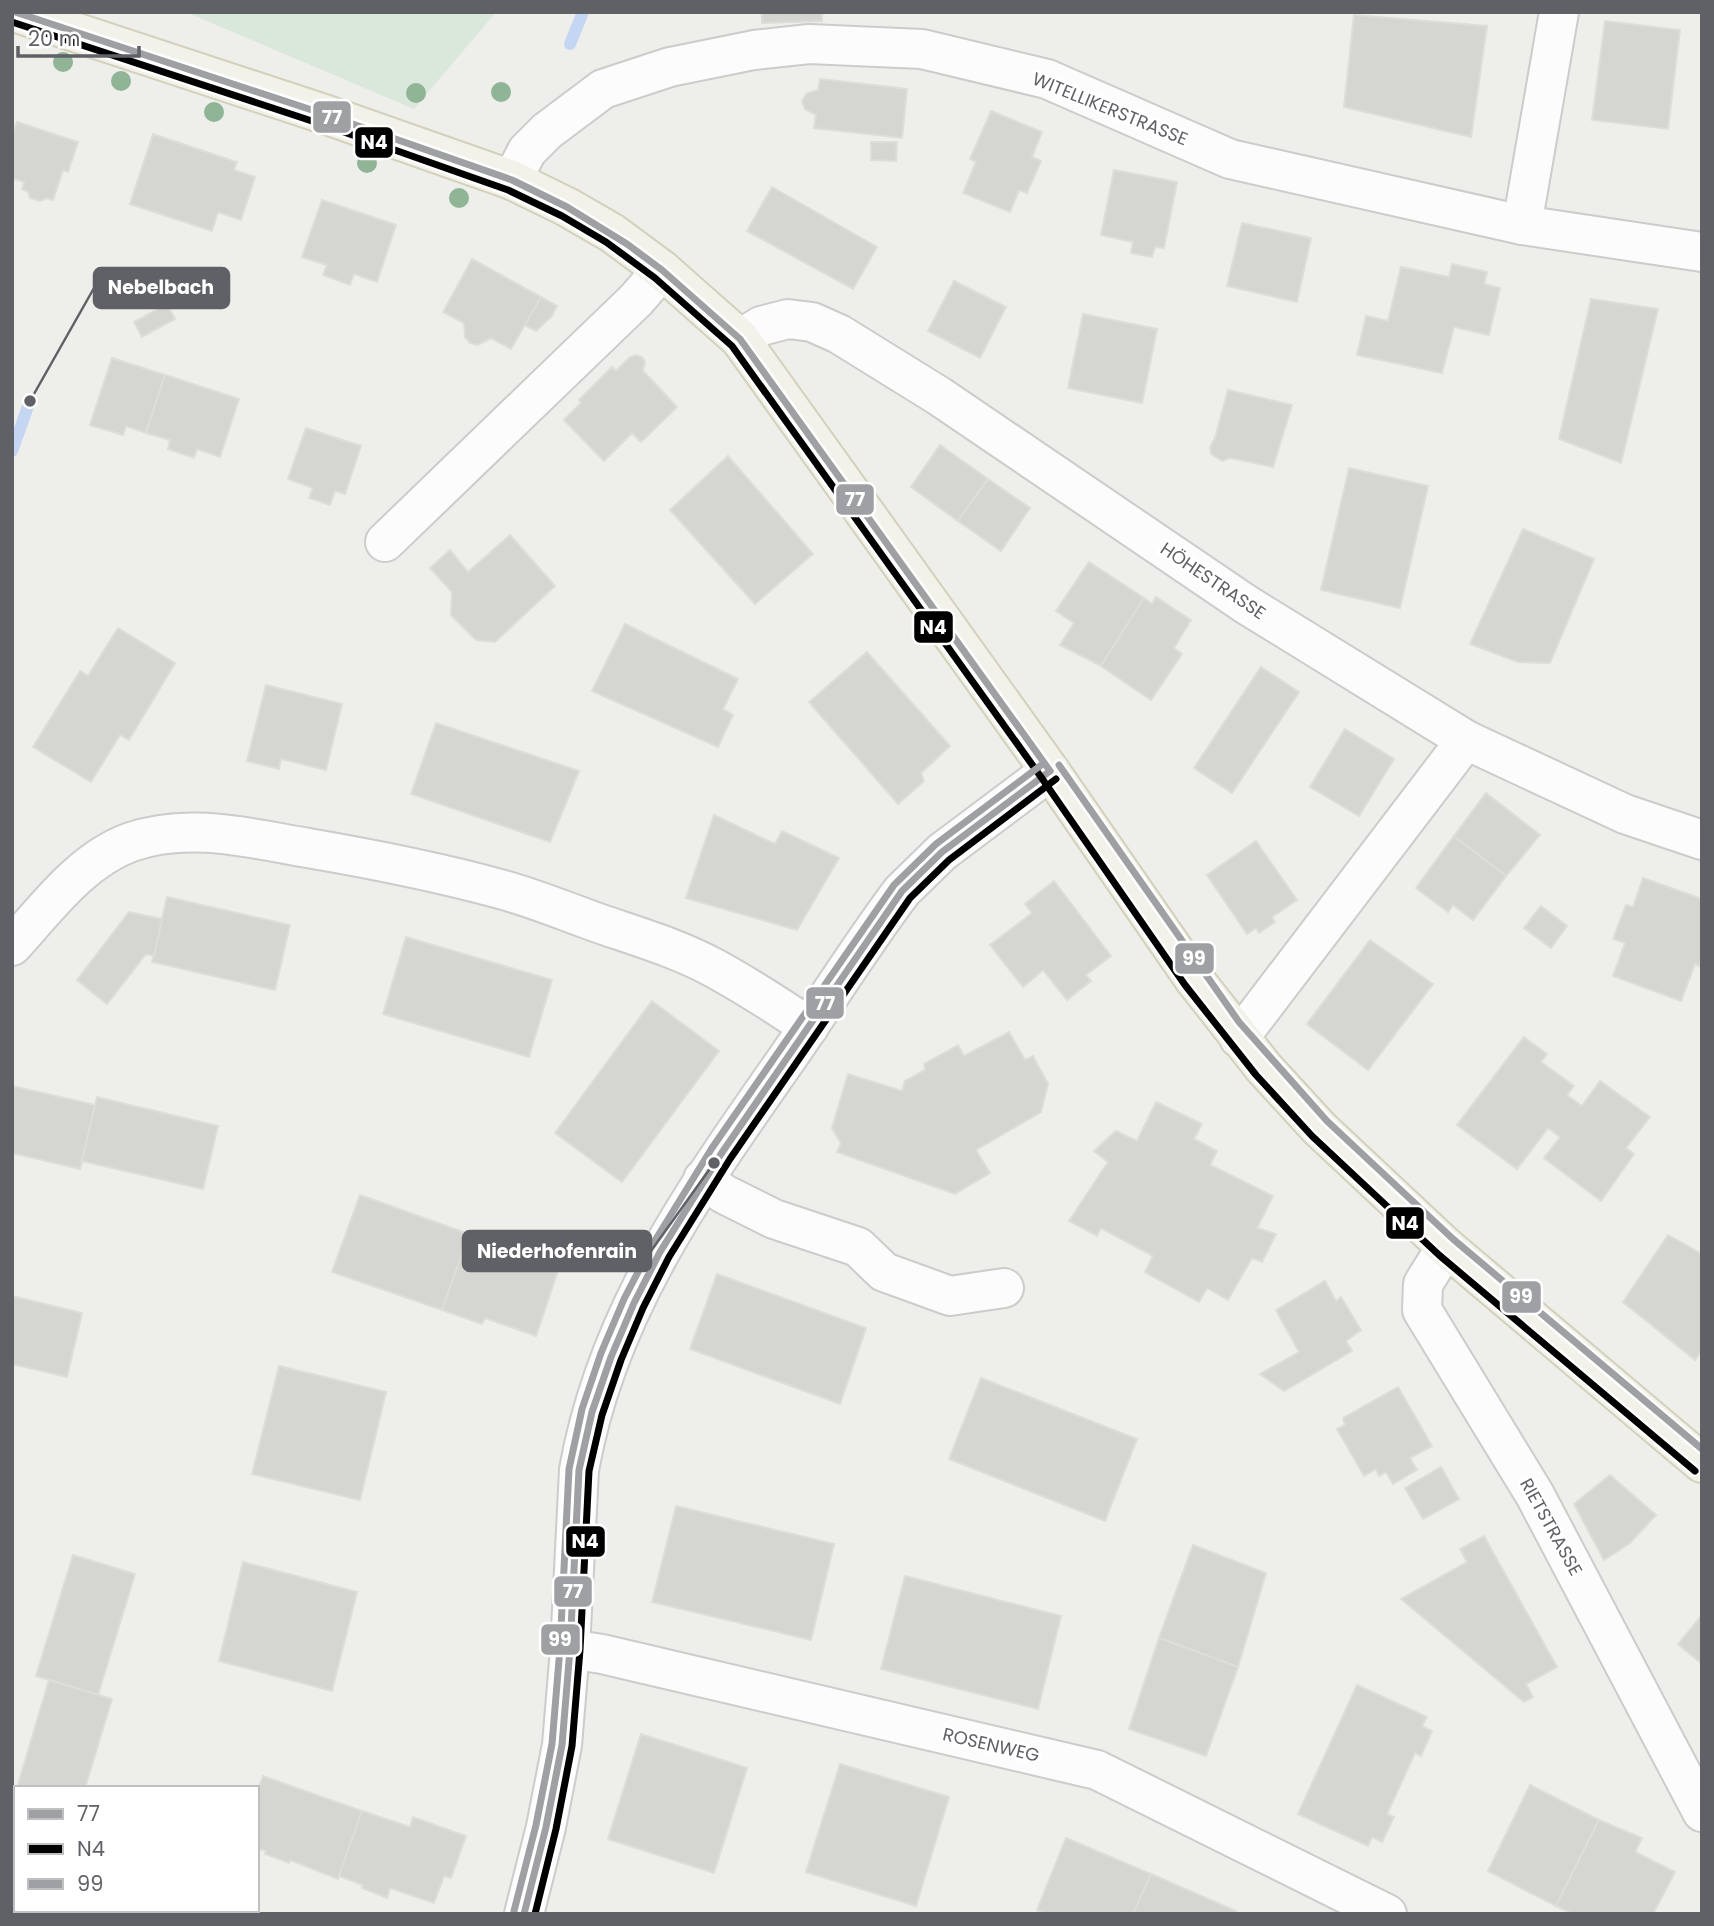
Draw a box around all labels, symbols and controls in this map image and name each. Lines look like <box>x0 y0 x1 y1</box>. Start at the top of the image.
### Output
scale bar <box>18 14 138 58</box>
text: 20 m <box>28 24 81 53</box>
street label: WITELLIKERSTRASSE <box>1029 66 1192 151</box>
line badge: 77 <box>312 100 352 134</box>
text: 77 <box>322 104 342 131</box>
line badge: N4 <box>354 126 394 159</box>
text: N4 <box>360 129 388 156</box>
callout: Nebelbach <box>94 268 229 308</box>
text: Nebelbach <box>108 274 214 301</box>
line badge: 77 <box>835 483 875 516</box>
text: 77 <box>845 486 865 513</box>
street label: HÖHESTRASSE <box>1156 536 1271 625</box>
line badge: N4 <box>913 610 954 644</box>
text: N4 <box>919 614 947 641</box>
line badge: 99 <box>1174 942 1215 975</box>
text: 99 <box>1182 945 1206 972</box>
line badge: 77 <box>805 986 845 1020</box>
text: 77 <box>815 990 835 1017</box>
line badge: N4 <box>1385 1206 1425 1240</box>
text: N4 <box>1391 1210 1419 1237</box>
callout: Niederhofenrain <box>463 1231 651 1271</box>
text: Niederhofenrain <box>477 1238 637 1265</box>
line badge: 99 <box>1501 1280 1542 1314</box>
text: 99 <box>1509 1283 1533 1310</box>
street label: RIETSTRASSE <box>1514 1473 1589 1580</box>
line badge: N4 <box>565 1525 606 1558</box>
text: N4 <box>571 1528 599 1555</box>
line badge: 77 <box>553 1575 593 1608</box>
text: 77 <box>563 1578 583 1605</box>
line badge: 99 <box>540 1623 581 1656</box>
text: 99 <box>548 1626 572 1653</box>
street label: ROSENWEG <box>940 1721 1042 1768</box>
legend <box>14 1786 259 1912</box>
text: 77 <box>77 1799 100 1828</box>
text: N4 <box>77 1834 105 1863</box>
text: 99 <box>77 1869 103 1898</box>

